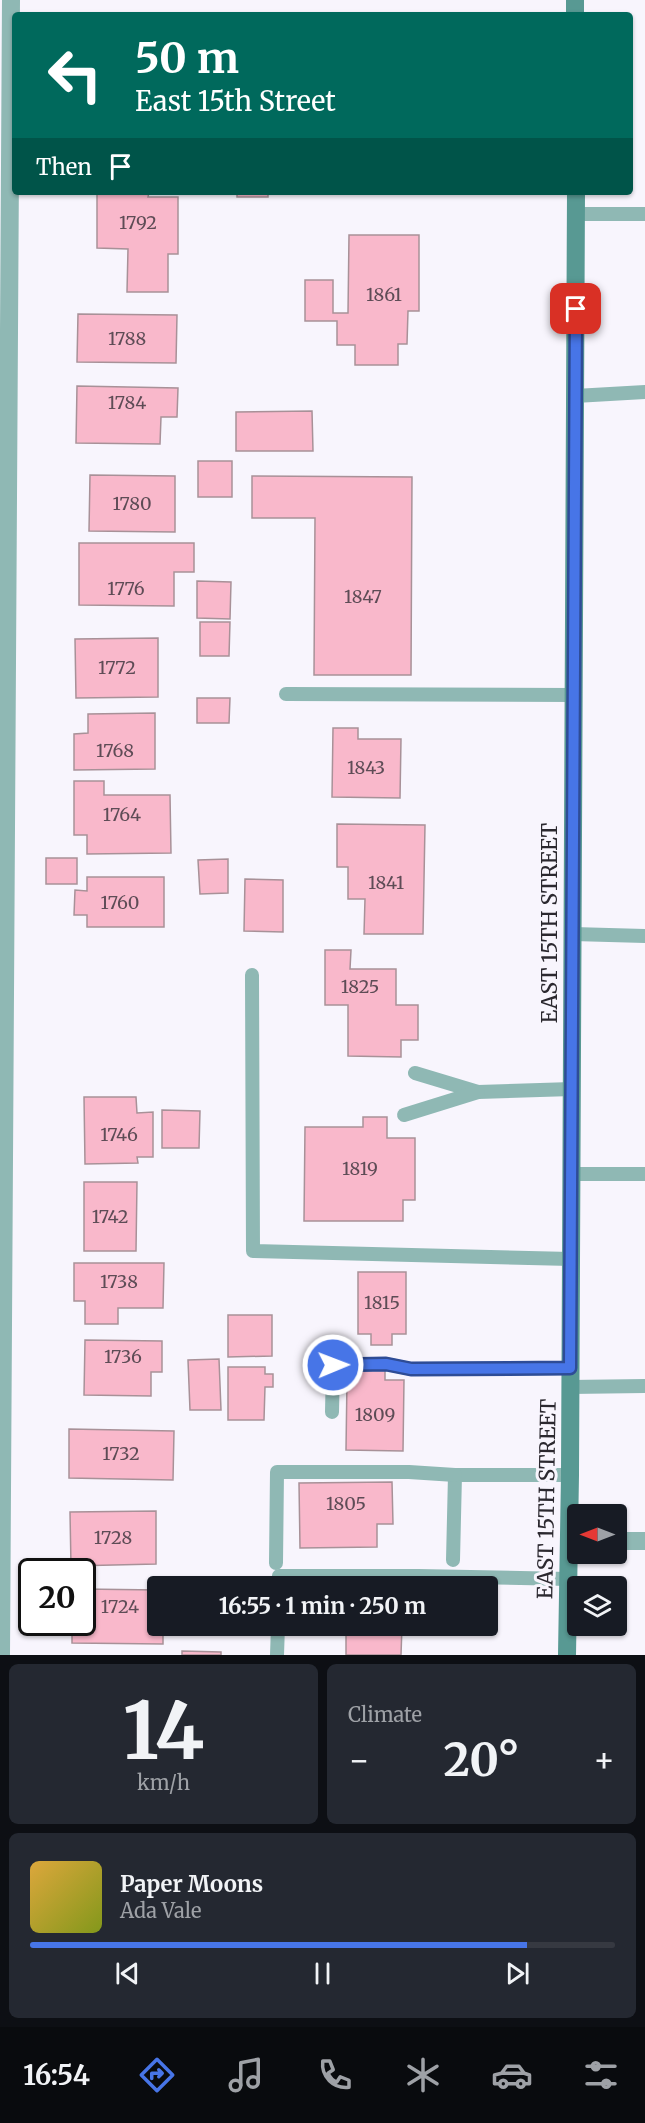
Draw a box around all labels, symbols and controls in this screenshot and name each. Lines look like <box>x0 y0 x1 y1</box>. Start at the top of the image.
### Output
text: 50 m <box>135 32 239 84</box>
icon: left <box>36 36 114 114</box>
text: East 15th Street <box>135 84 336 118</box>
icon: arrive <box>104 150 137 183</box>
text: Then <box>36 153 92 181</box>
house number: 1792 <box>119 211 157 234</box>
house number: 1861 <box>366 283 402 306</box>
pin <box>550 283 601 334</box>
icon: arrive <box>559 292 592 325</box>
house number: 1788 <box>108 327 146 350</box>
house number: 1784 <box>108 391 146 414</box>
house number: 1780 <box>112 492 152 515</box>
house number: 1776 <box>107 577 145 600</box>
house number: 1847 <box>344 585 382 608</box>
house number: 1772 <box>98 656 136 679</box>
house number: 1768 <box>96 739 134 762</box>
house number: 1843 <box>347 756 385 779</box>
house number: 1764 <box>103 803 141 826</box>
street label: EAST 15TH STREET <box>536 822 563 1023</box>
house number: 1841 <box>368 871 404 894</box>
house number: 1760 <box>101 891 139 914</box>
house number: 1825 <box>341 975 379 998</box>
house number: 1746 <box>100 1123 138 1146</box>
house number: 1819 <box>342 1157 378 1180</box>
house number: 1742 <box>92 1205 128 1228</box>
house number: 1738 <box>100 1270 138 1293</box>
house number: 1815 <box>364 1291 400 1314</box>
position arrow <box>301 1333 365 1397</box>
house number: 1736 <box>104 1345 142 1368</box>
street label: EAST 15TH STREET <box>531 1398 562 1599</box>
house number: 1809 <box>355 1403 395 1426</box>
house number: 1732 <box>102 1442 140 1465</box>
house number: 1805 <box>326 1492 366 1515</box>
north arrow <box>567 1504 627 1564</box>
map controls <box>567 1504 627 1636</box>
house number: 1728 <box>94 1526 132 1549</box>
speed limit sign: 20 <box>18 1558 96 1636</box>
button: layers <box>567 1576 627 1636</box>
text: 16:55 · 1 min · 250 m <box>219 1592 426 1620</box>
house number: 1724 <box>101 1595 139 1618</box>
text: 14 <box>123 1682 204 1780</box>
text: Climate <box>348 1702 422 1727</box>
text: 20° <box>443 1732 520 1788</box>
text: − <box>348 1740 370 1781</box>
text: + <box>593 1740 615 1781</box>
text: km/h <box>137 1770 190 1795</box>
text: Paper Moons <box>120 1870 263 1898</box>
text: Ada Vale <box>120 1898 201 1923</box>
icon: previous <box>111 1957 144 1990</box>
icon: pause <box>306 1957 339 1990</box>
icon: next <box>501 1957 534 1990</box>
icon: directions <box>136 2054 178 2096</box>
icon: music <box>225 2054 267 2096</box>
icon: phone <box>314 2054 356 2096</box>
icon: climate <box>402 2054 444 2096</box>
icon: car <box>491 2054 533 2096</box>
icon: filters <box>580 2054 622 2096</box>
text: 16:54 <box>23 2058 90 2092</box>

